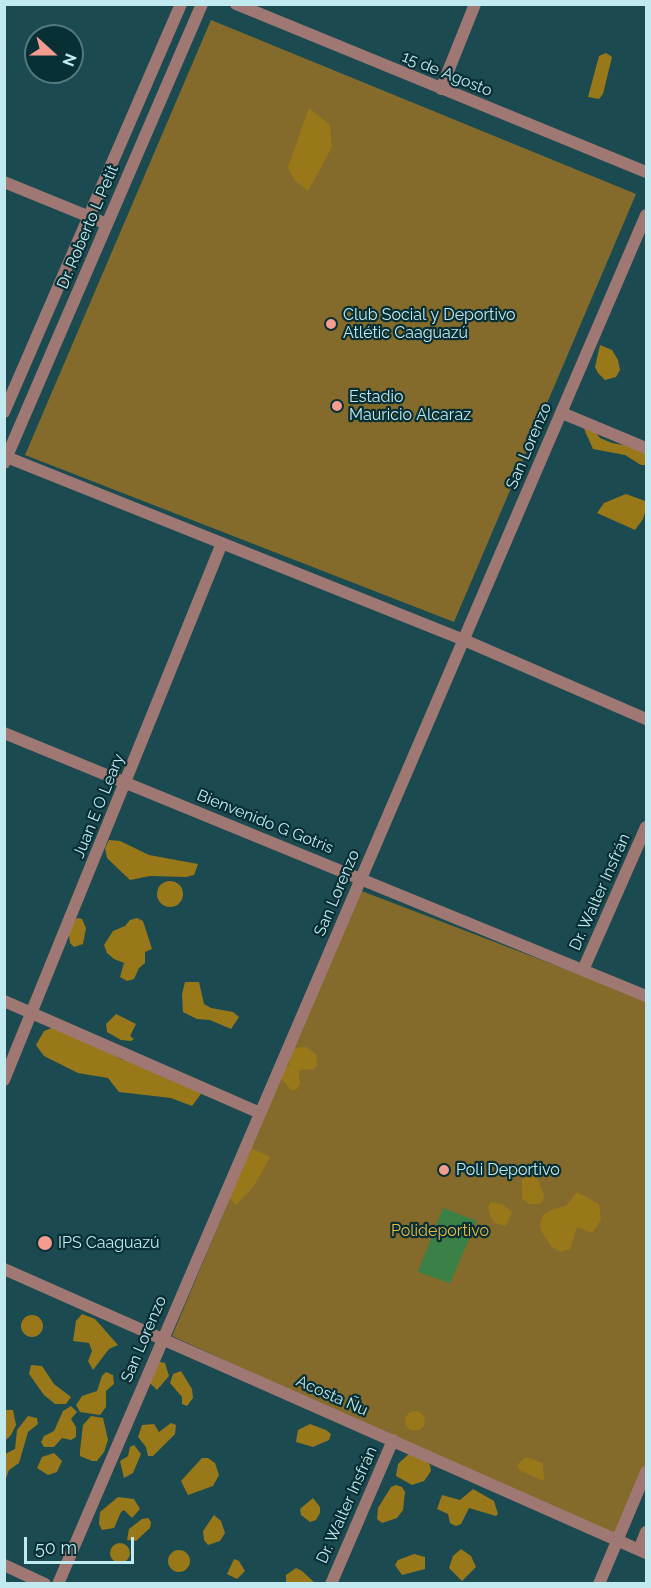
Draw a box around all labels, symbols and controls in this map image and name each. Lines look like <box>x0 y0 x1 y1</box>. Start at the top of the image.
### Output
north arrow <box>24 24 84 84</box>
street label: 15 de Agosto <box>399 47 495 101</box>
text: N <box>58 51 80 69</box>
street label: Dr. Roberto L Petit <box>53 162 123 292</box>
place label: Club Social y Deportivo Atlétic Caaguazú <box>343 305 516 343</box>
marker: Club Social y Deportivo Atlétic Caaguazú <box>324 317 338 331</box>
place label: Estadio Mauricio Alcaraz <box>349 387 471 425</box>
marker: Estadio Mauricio Alcaraz <box>330 399 344 413</box>
street label: San Lorenzo <box>502 400 556 492</box>
street label: Juan E O Leary <box>69 751 129 861</box>
street label: Bienvenido G Gotris <box>194 786 336 858</box>
street label: Dr. Walter Insfrán <box>566 831 634 953</box>
street label: San Lorenzo <box>310 847 364 939</box>
place label: Poli Deportivo <box>456 1160 560 1180</box>
marker: Poli Deportivo <box>437 1163 451 1177</box>
park label: Polideportivo <box>391 1221 489 1241</box>
place label: IPS Caaguazú <box>58 1233 160 1253</box>
marker: IPS Caaguazú <box>36 1234 54 1252</box>
street label: San Lorenzo <box>117 1293 171 1385</box>
street label: Acosta Ñu <box>293 1372 371 1420</box>
street label: Dr. Walter Insfrán <box>313 1444 381 1566</box>
scale bar <box>27 1525 136 1563</box>
text: 50 m <box>35 1537 77 1558</box>

